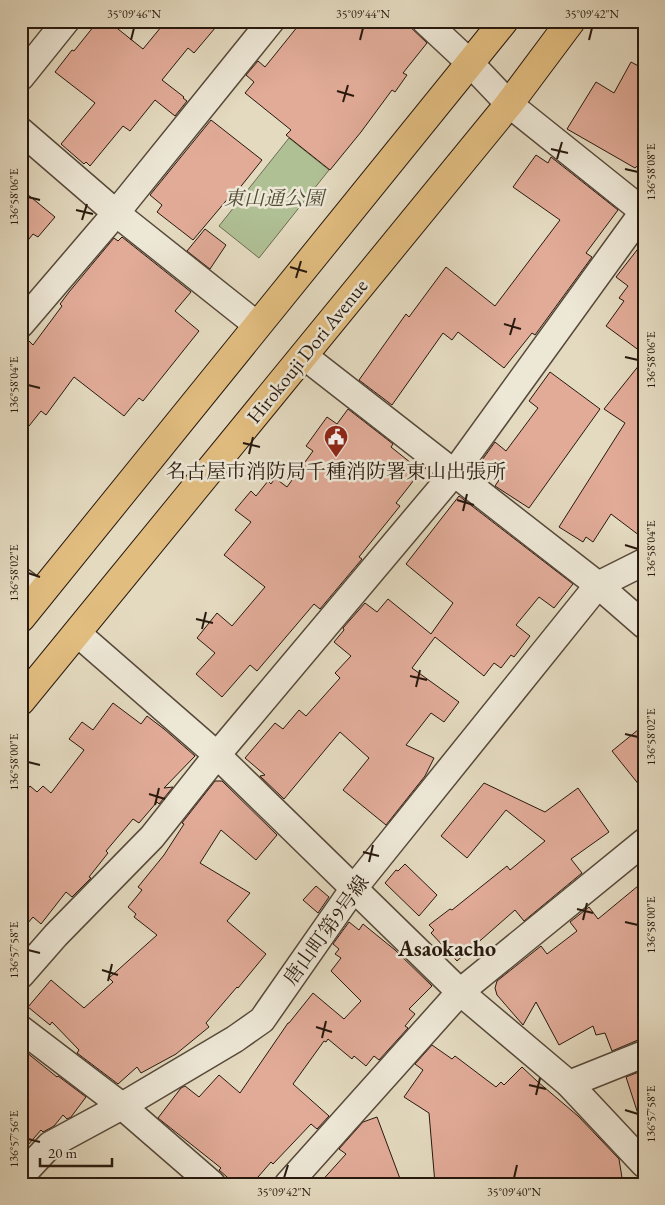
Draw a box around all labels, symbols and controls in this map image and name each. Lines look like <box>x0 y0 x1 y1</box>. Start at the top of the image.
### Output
text: 35°09'46"N <box>107 6 161 22</box>
text: 35°09'44"N <box>336 6 390 22</box>
text: 35°09'42"N <box>565 6 619 22</box>
text: 136°58'08"E <box>643 143 659 200</box>
text: 136°58'06"E <box>6 168 22 225</box>
park label: 東山通公園 <box>224 185 327 211</box>
street label: Hirokouji Dori Avenue <box>241 273 373 429</box>
text: 136°58'06"E <box>643 331 659 388</box>
text: 136°58'04"E <box>6 356 22 413</box>
public building icon: 名古屋市消防局千種消防署東山出張所 <box>323 424 349 458</box>
place label: 名古屋市消防局千種消防署東山出張所 <box>166 458 506 484</box>
text: 136°58'04"E <box>643 520 659 577</box>
text: 136°58'02"E <box>6 544 22 601</box>
text: 136°58'02"E <box>643 708 659 765</box>
text: 136°58'00"E <box>6 733 22 790</box>
street label: 唐山町第9号線 <box>277 870 375 990</box>
text: 136°58'00"E <box>643 896 659 953</box>
text: 136°57'58"E <box>6 921 22 978</box>
district label: Asaokacho <box>397 934 496 963</box>
text: 136°57'58"E <box>643 1085 659 1142</box>
text: 136°57'56"E <box>6 1110 22 1167</box>
scale bar <box>40 1135 112 1167</box>
text: 20 m <box>48 1143 77 1162</box>
text: 35°09'42"N <box>257 1184 311 1200</box>
text: 35°09'40"N <box>487 1184 541 1200</box>

